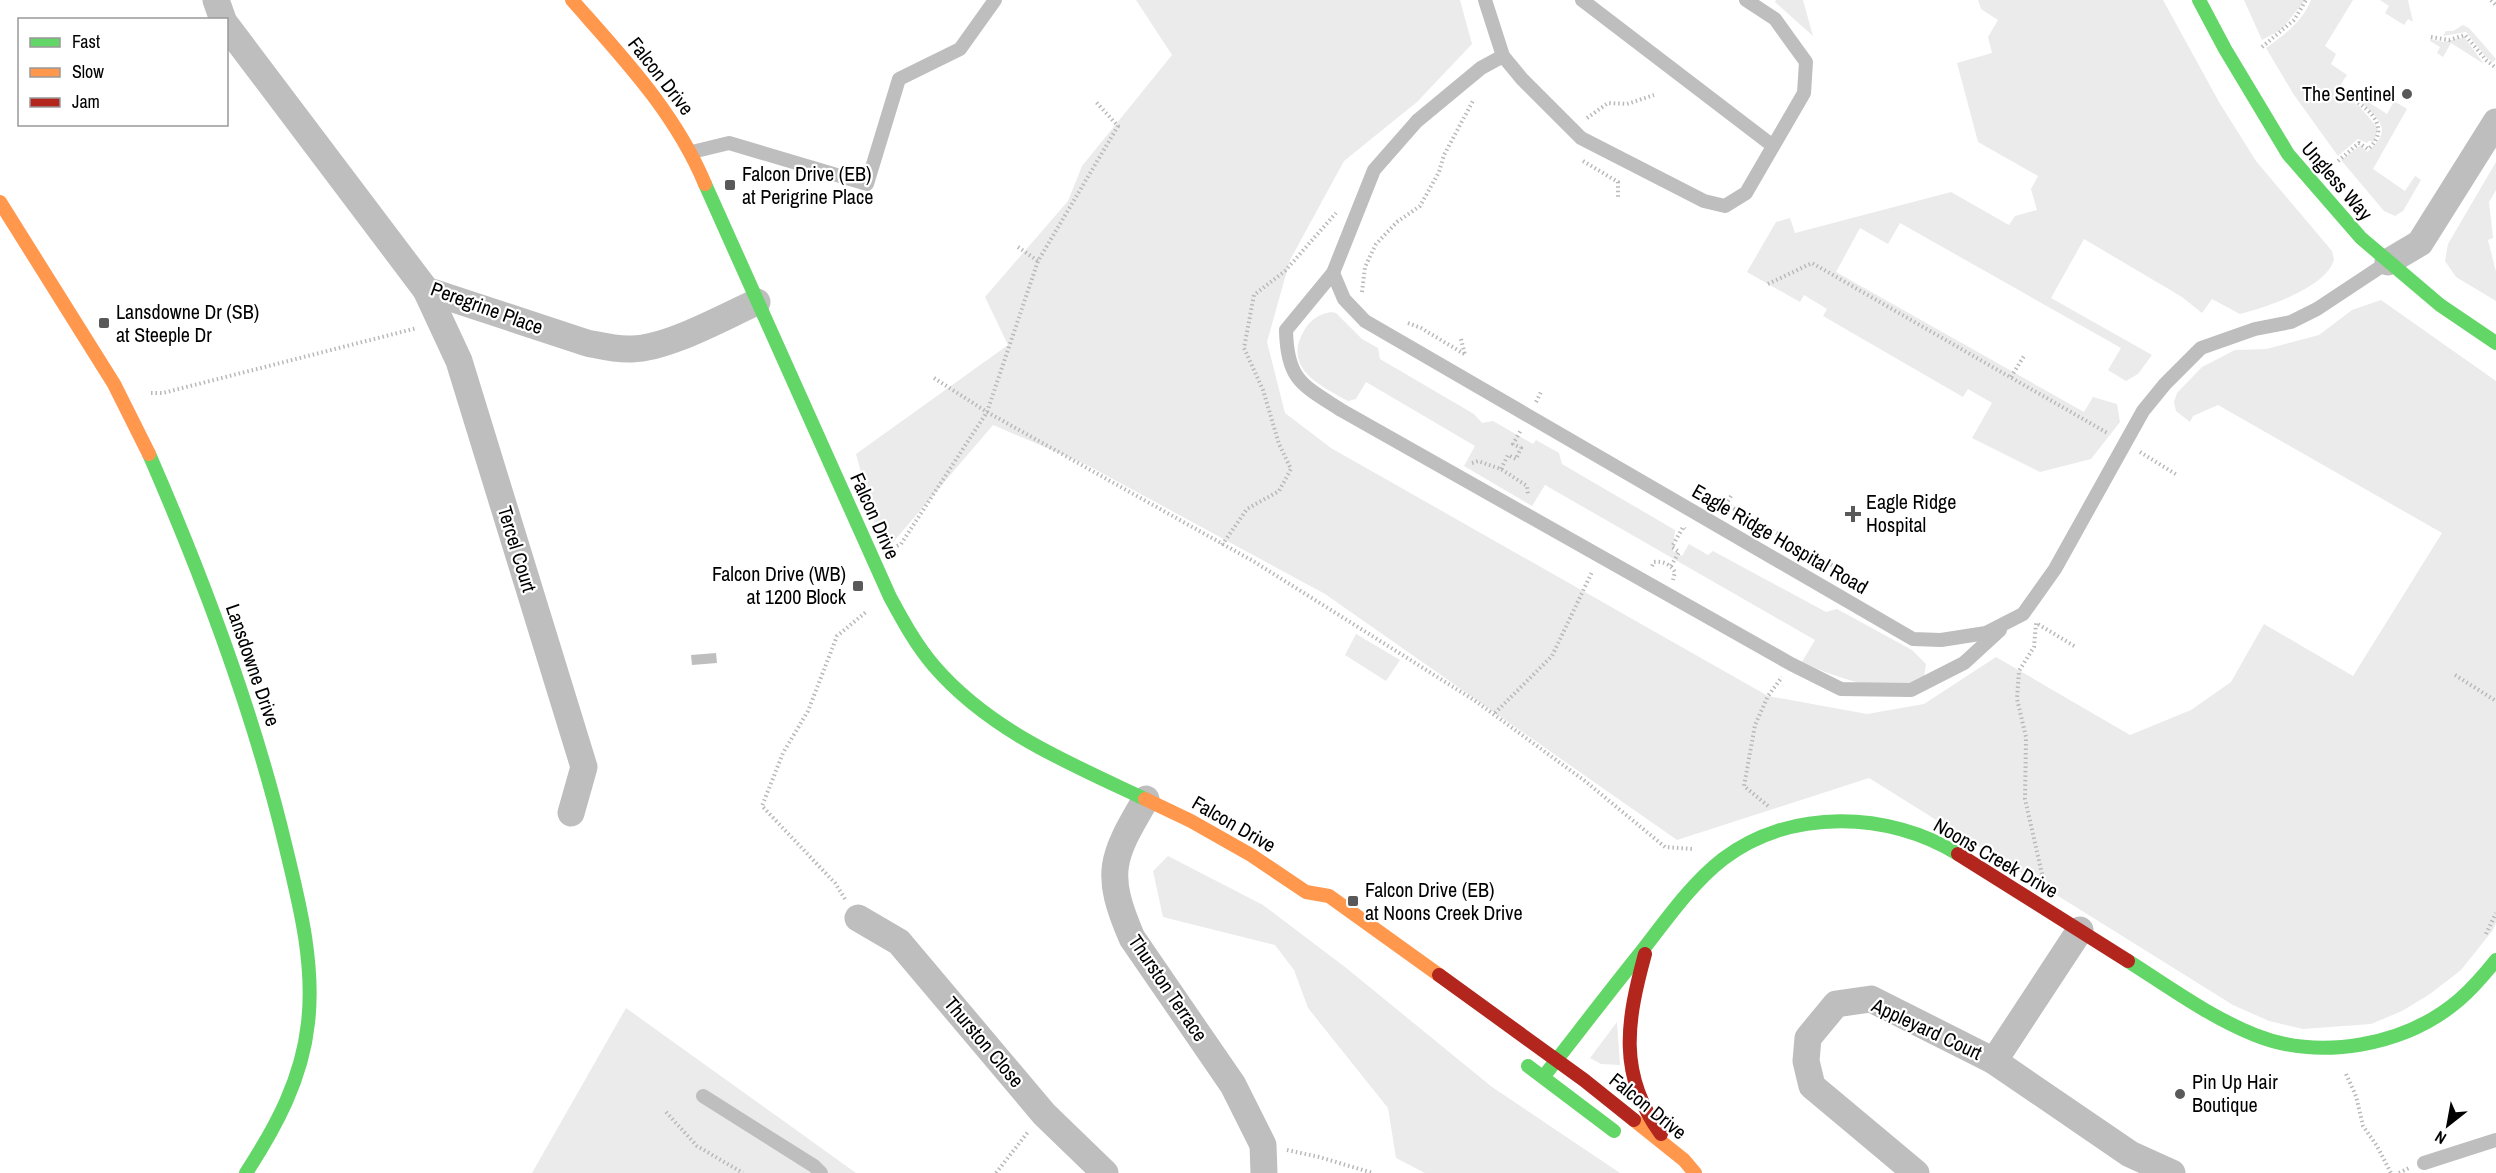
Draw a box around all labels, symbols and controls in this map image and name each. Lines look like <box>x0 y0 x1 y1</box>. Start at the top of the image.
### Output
legend <box>18 18 228 126</box>
text: Fast <box>72 29 100 54</box>
street label: Falcon Drive <box>622 31 700 120</box>
text: Slow <box>72 59 104 84</box>
place label: The Sentinel <box>2302 80 2395 107</box>
marker: The Sentinel <box>2400 87 2414 101</box>
text: Jam <box>72 89 100 114</box>
street label: Ungless Way <box>2296 136 2380 226</box>
place label: Falcon Drive (EB) at Perigrine Place <box>742 160 873 210</box>
marker: Falcon Drive (EB) at Perigrine Place <box>723 178 737 192</box>
street label: Peregrine Place <box>427 275 547 340</box>
place label: Lansdowne Dr (SB) at Steeple Dr <box>116 298 259 348</box>
marker: Lansdowne Dr (SB) at Steeple Dr <box>97 316 111 330</box>
street label: Falcon Drive <box>844 468 907 563</box>
street label: Eagle Ridge Hospital Road <box>1687 477 1873 600</box>
place label: Eagle Ridge Hospital <box>1866 488 1956 538</box>
street label: Tercel Court <box>492 503 543 595</box>
marker: Eagle Ridge Hospital <box>1844 505 1862 523</box>
place label: Falcon Drive (WB) at 1200 Block <box>712 560 847 610</box>
marker: Falcon Drive (WB) at 1200 Block <box>851 579 865 593</box>
street label: Lansdowne Drive <box>220 600 287 730</box>
street label: Falcon Drive <box>1188 789 1281 858</box>
street label: Noons Creek Drive <box>1929 811 2063 904</box>
place label: Falcon Drive (EB) at Noons Creek Drive <box>1365 876 1523 926</box>
marker: Falcon Drive (EB) at Noons Creek Drive <box>1346 894 1360 908</box>
street label: Thurston Terrace <box>1123 929 1214 1047</box>
street label: Thurston Close <box>938 990 1030 1093</box>
street label: Appleyard Court <box>1867 991 1987 1066</box>
street label: Falcon Drive <box>1604 1066 1693 1145</box>
place label: Pin Up Hair Boutique <box>2192 1068 2278 1118</box>
marker: Pin Up Hair Boutique <box>2173 1087 2187 1101</box>
north arrow <box>2418 1095 2478 1155</box>
text: N <box>2431 1126 2450 1150</box>

